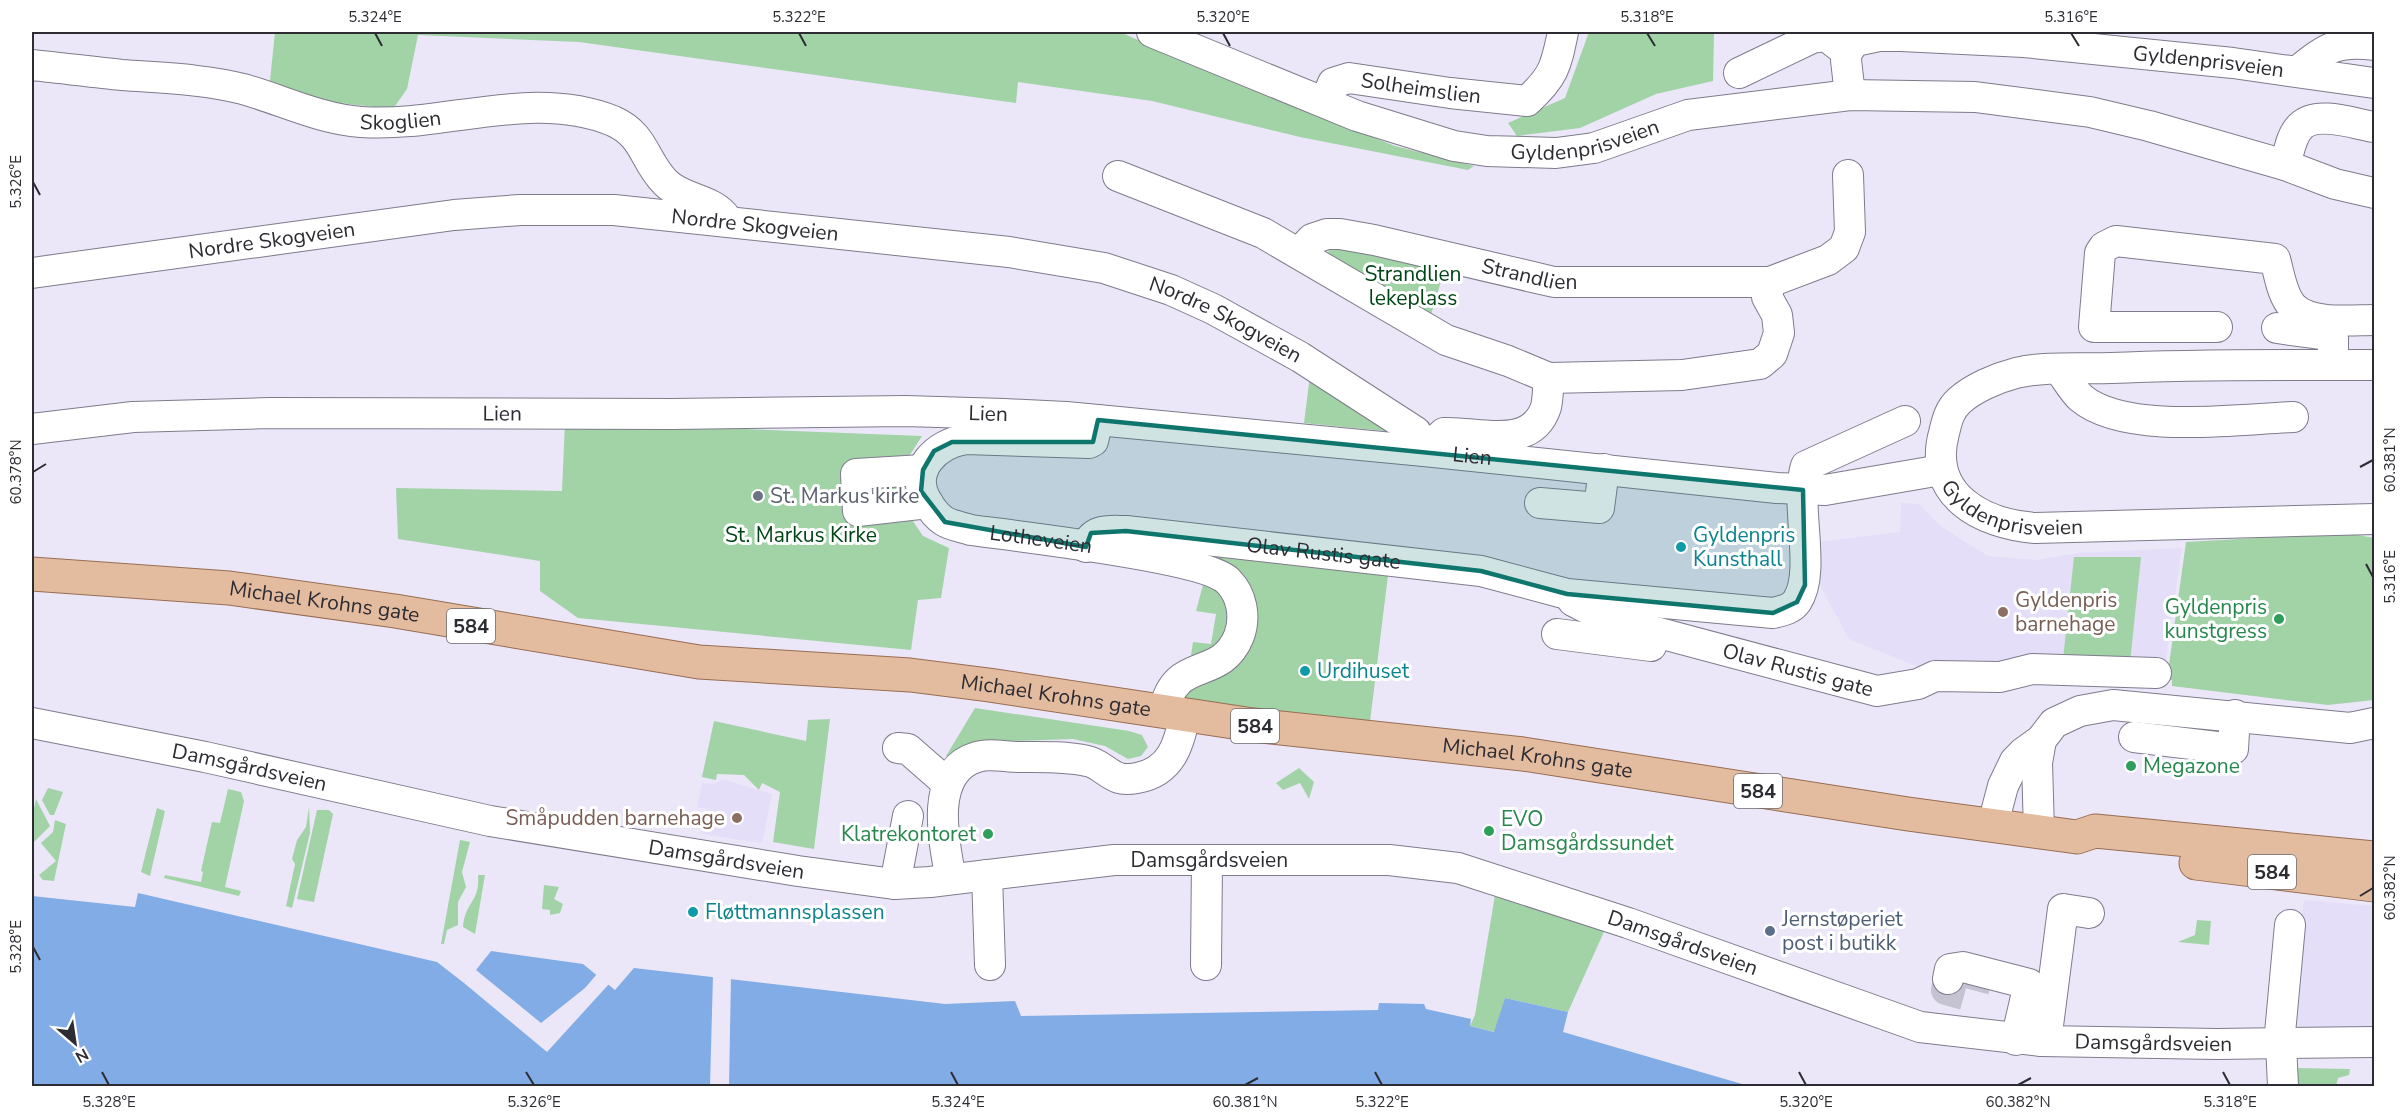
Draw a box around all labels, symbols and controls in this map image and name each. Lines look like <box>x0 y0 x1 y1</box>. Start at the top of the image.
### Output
text: 5.324°E <box>348 7 402 27</box>
text: 5.322°E <box>772 7 826 27</box>
text: 5.320°E <box>1196 7 1250 27</box>
text: 5.318°E <box>1620 7 1674 27</box>
text: 5.316°E <box>2044 7 2098 27</box>
street label: Gyldenprisveien <box>2132 39 2286 84</box>
street label: Solheimslien <box>1359 66 1482 110</box>
street label: Skoglien <box>359 104 443 137</box>
street label: Gyldenprisveien <box>1510 112 1663 167</box>
text: 5.326°E <box>6 155 26 209</box>
street label: Nordre Skogveien <box>670 202 840 248</box>
street label: Nordre Skogveien <box>187 215 357 265</box>
street label: Strandlien <box>1479 252 1577 296</box>
park label: Strandlien lekeplass <box>1364 260 1462 312</box>
street label: Nordre Skogveien <box>1146 270 1307 369</box>
street label: Lien <box>968 399 1008 428</box>
street label: Lien <box>482 400 522 428</box>
text: 60.381°N <box>2380 427 2400 493</box>
text: 60.378°N <box>6 439 26 505</box>
street label: Lien <box>1451 440 1493 472</box>
street label: Gyldenprisveien <box>1935 474 2083 542</box>
place label: St. Markus kirke <box>770 482 919 510</box>
marker: St. Markus kirke <box>751 489 765 503</box>
street label: Lotheveien <box>988 519 1094 560</box>
park label: St. Markus Kirke <box>725 521 877 549</box>
place label: Gyldenpris Kunsthall <box>1693 521 1795 573</box>
street label: Olav Rustis gate <box>1245 531 1402 576</box>
marker: Gyldenpris Kunsthall <box>1674 540 1688 554</box>
text: 5.316°E <box>2380 550 2400 604</box>
street label: Michael Krohns gate <box>228 574 422 629</box>
place label: Gyldenpris barnehage <box>2015 586 2117 638</box>
place label: Gyldenpris kunstgress <box>2164 593 2267 645</box>
marker: Gyldenpris barnehage <box>1996 605 2010 619</box>
road number: 584 <box>447 609 495 643</box>
marker: Gyldenpris kunstgress <box>2272 612 2286 626</box>
street label: Olav Rustis gate <box>1719 636 1877 703</box>
place label: Urdihuset <box>1317 657 1410 685</box>
marker: Urdihuset <box>1298 664 1312 678</box>
street label: Michael Krohns gate <box>959 668 1153 723</box>
road number: 584 <box>1231 709 1279 743</box>
street label: Michael Krohns gate <box>1441 731 1635 785</box>
street label: Damsgårdsveien <box>170 737 330 798</box>
place label: Megazone <box>2143 752 2240 780</box>
marker: Megazone <box>2124 759 2138 773</box>
road number: 584 <box>1734 774 1782 808</box>
place label: Småpudden barnehage <box>505 804 725 832</box>
place label: EVO Damsgårdssundet <box>1501 805 1674 857</box>
marker: Småpudden barnehage <box>730 811 744 825</box>
place label: Klatrekontoret <box>841 820 977 848</box>
marker: EVO Damsgårdssundet <box>1482 824 1496 838</box>
marker: Klatrekontoret <box>981 827 995 841</box>
street label: Damsgårdsveien <box>646 833 806 886</box>
street label: Damsgårdsveien <box>1130 846 1288 874</box>
road number: 584 <box>2248 855 2296 889</box>
text: 60.382°N <box>2380 855 2400 921</box>
place label: Fløttmannsplassen <box>705 898 885 926</box>
street label: Damsgårdsveien <box>1604 903 1762 982</box>
marker: Fløttmannsplassen <box>686 905 700 919</box>
place label: Jernstøperiet post i butikk <box>1781 905 1903 957</box>
text: 5.328°E <box>6 920 26 974</box>
marker: Jernstøperiet post i butikk <box>1763 924 1777 938</box>
north arrow <box>45 1013 105 1073</box>
street label: Damsgårdsveien <box>2074 1028 2232 1058</box>
text: N <box>71 1043 92 1068</box>
text: 5.328°E <box>82 1092 136 1112</box>
text: 5.326°E <box>507 1092 561 1112</box>
text: 5.324°E <box>931 1092 985 1112</box>
text: 60.381°N <box>1212 1092 1278 1112</box>
text: 5.322°E <box>1355 1092 1409 1112</box>
text: 5.320°E <box>1779 1092 1833 1112</box>
text: 60.382°N <box>1985 1092 2051 1112</box>
text: 5.318°E <box>2203 1092 2257 1112</box>

